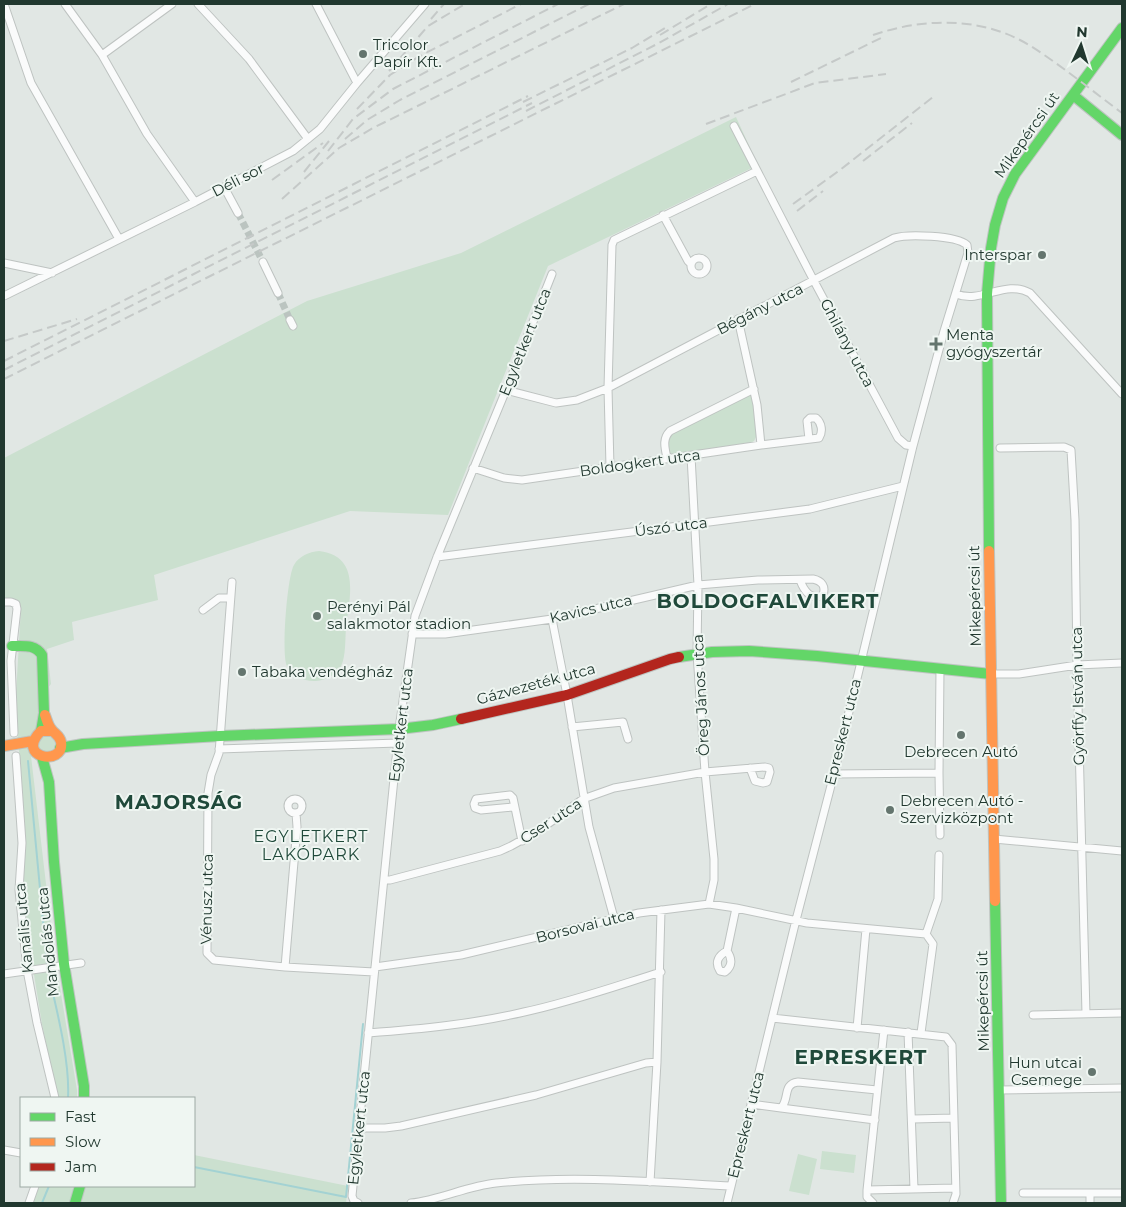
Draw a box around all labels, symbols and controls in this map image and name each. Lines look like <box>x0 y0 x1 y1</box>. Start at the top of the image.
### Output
north arrow <box>1056 20 1106 70</box>
text: N <box>1076 23 1088 41</box>
place label: Tricolor Papír Kft. <box>373 35 442 71</box>
marker: Tricolor Papír Kft. <box>357 48 369 60</box>
street label: Mikepércsi út <box>990 88 1063 182</box>
street label: Déli sor <box>208 158 267 201</box>
place label: Interspar <box>964 245 1032 264</box>
marker: Interspar <box>1036 249 1048 261</box>
street label: Bégány utca <box>713 279 806 338</box>
street label: Egyletkert utca <box>494 285 555 399</box>
street label: Ghilányi utca <box>816 295 879 390</box>
place label: Menta gyógyszertár <box>946 325 1043 361</box>
marker: Menta gyógyszertár <box>930 338 942 350</box>
street label: Boldogkert utca <box>578 445 702 480</box>
street label: Úszó utca <box>633 513 708 540</box>
street label: Mikepércsi út <box>964 545 985 647</box>
district label: BOLDOGFALVIKERT <box>657 589 879 613</box>
street label: Kavics utca <box>548 590 634 627</box>
place label: Perényi Pál salakmotor stadion <box>327 597 471 633</box>
marker: Perényi Pál salakmotor stadion <box>311 610 323 622</box>
street label: Györffy István utca <box>1067 626 1088 766</box>
street label: Öreg János utca <box>688 634 713 756</box>
street label: Gázvezeték utca <box>474 659 597 709</box>
place label: Tabaka vendégház <box>252 662 393 681</box>
marker: Tabaka vendégház <box>236 666 248 678</box>
street label: Egyletkert utca <box>384 667 417 783</box>
street label: Epreskert utca <box>820 676 865 787</box>
marker: Debrecen Autó <box>955 729 967 741</box>
place label: Debrecen Autó <box>904 742 1018 761</box>
district label: MAJORSÁG <box>115 790 243 814</box>
place label: Debrecen Autó - Szervizközpont <box>900 791 1024 827</box>
street label: Cser utca <box>516 794 585 848</box>
marker: Debrecen Autó - Szervizközpont <box>884 804 896 816</box>
district label: EGYLETKERT LAKÓPARK <box>254 827 368 864</box>
street label: Vénusz utca <box>196 853 217 945</box>
street label: Kanális utca <box>10 882 37 974</box>
street label: Mandolás utca <box>32 886 63 998</box>
street label: Borsovai utca <box>534 904 636 947</box>
street label: Mikepércsi út <box>972 950 993 1052</box>
district label: EPRESKERT <box>795 1045 927 1069</box>
place label: Hun utcai Csemege <box>1008 1053 1082 1089</box>
marker: Hun utcai Csemege <box>1086 1066 1098 1078</box>
street label: Epreskert utca <box>723 1069 768 1180</box>
street label: Egyletkert utca <box>343 1070 374 1186</box>
legend <box>20 1097 195 1187</box>
text: Fast <box>65 1107 96 1126</box>
text: Slow <box>65 1132 101 1151</box>
text: Jam <box>64 1157 97 1176</box>

